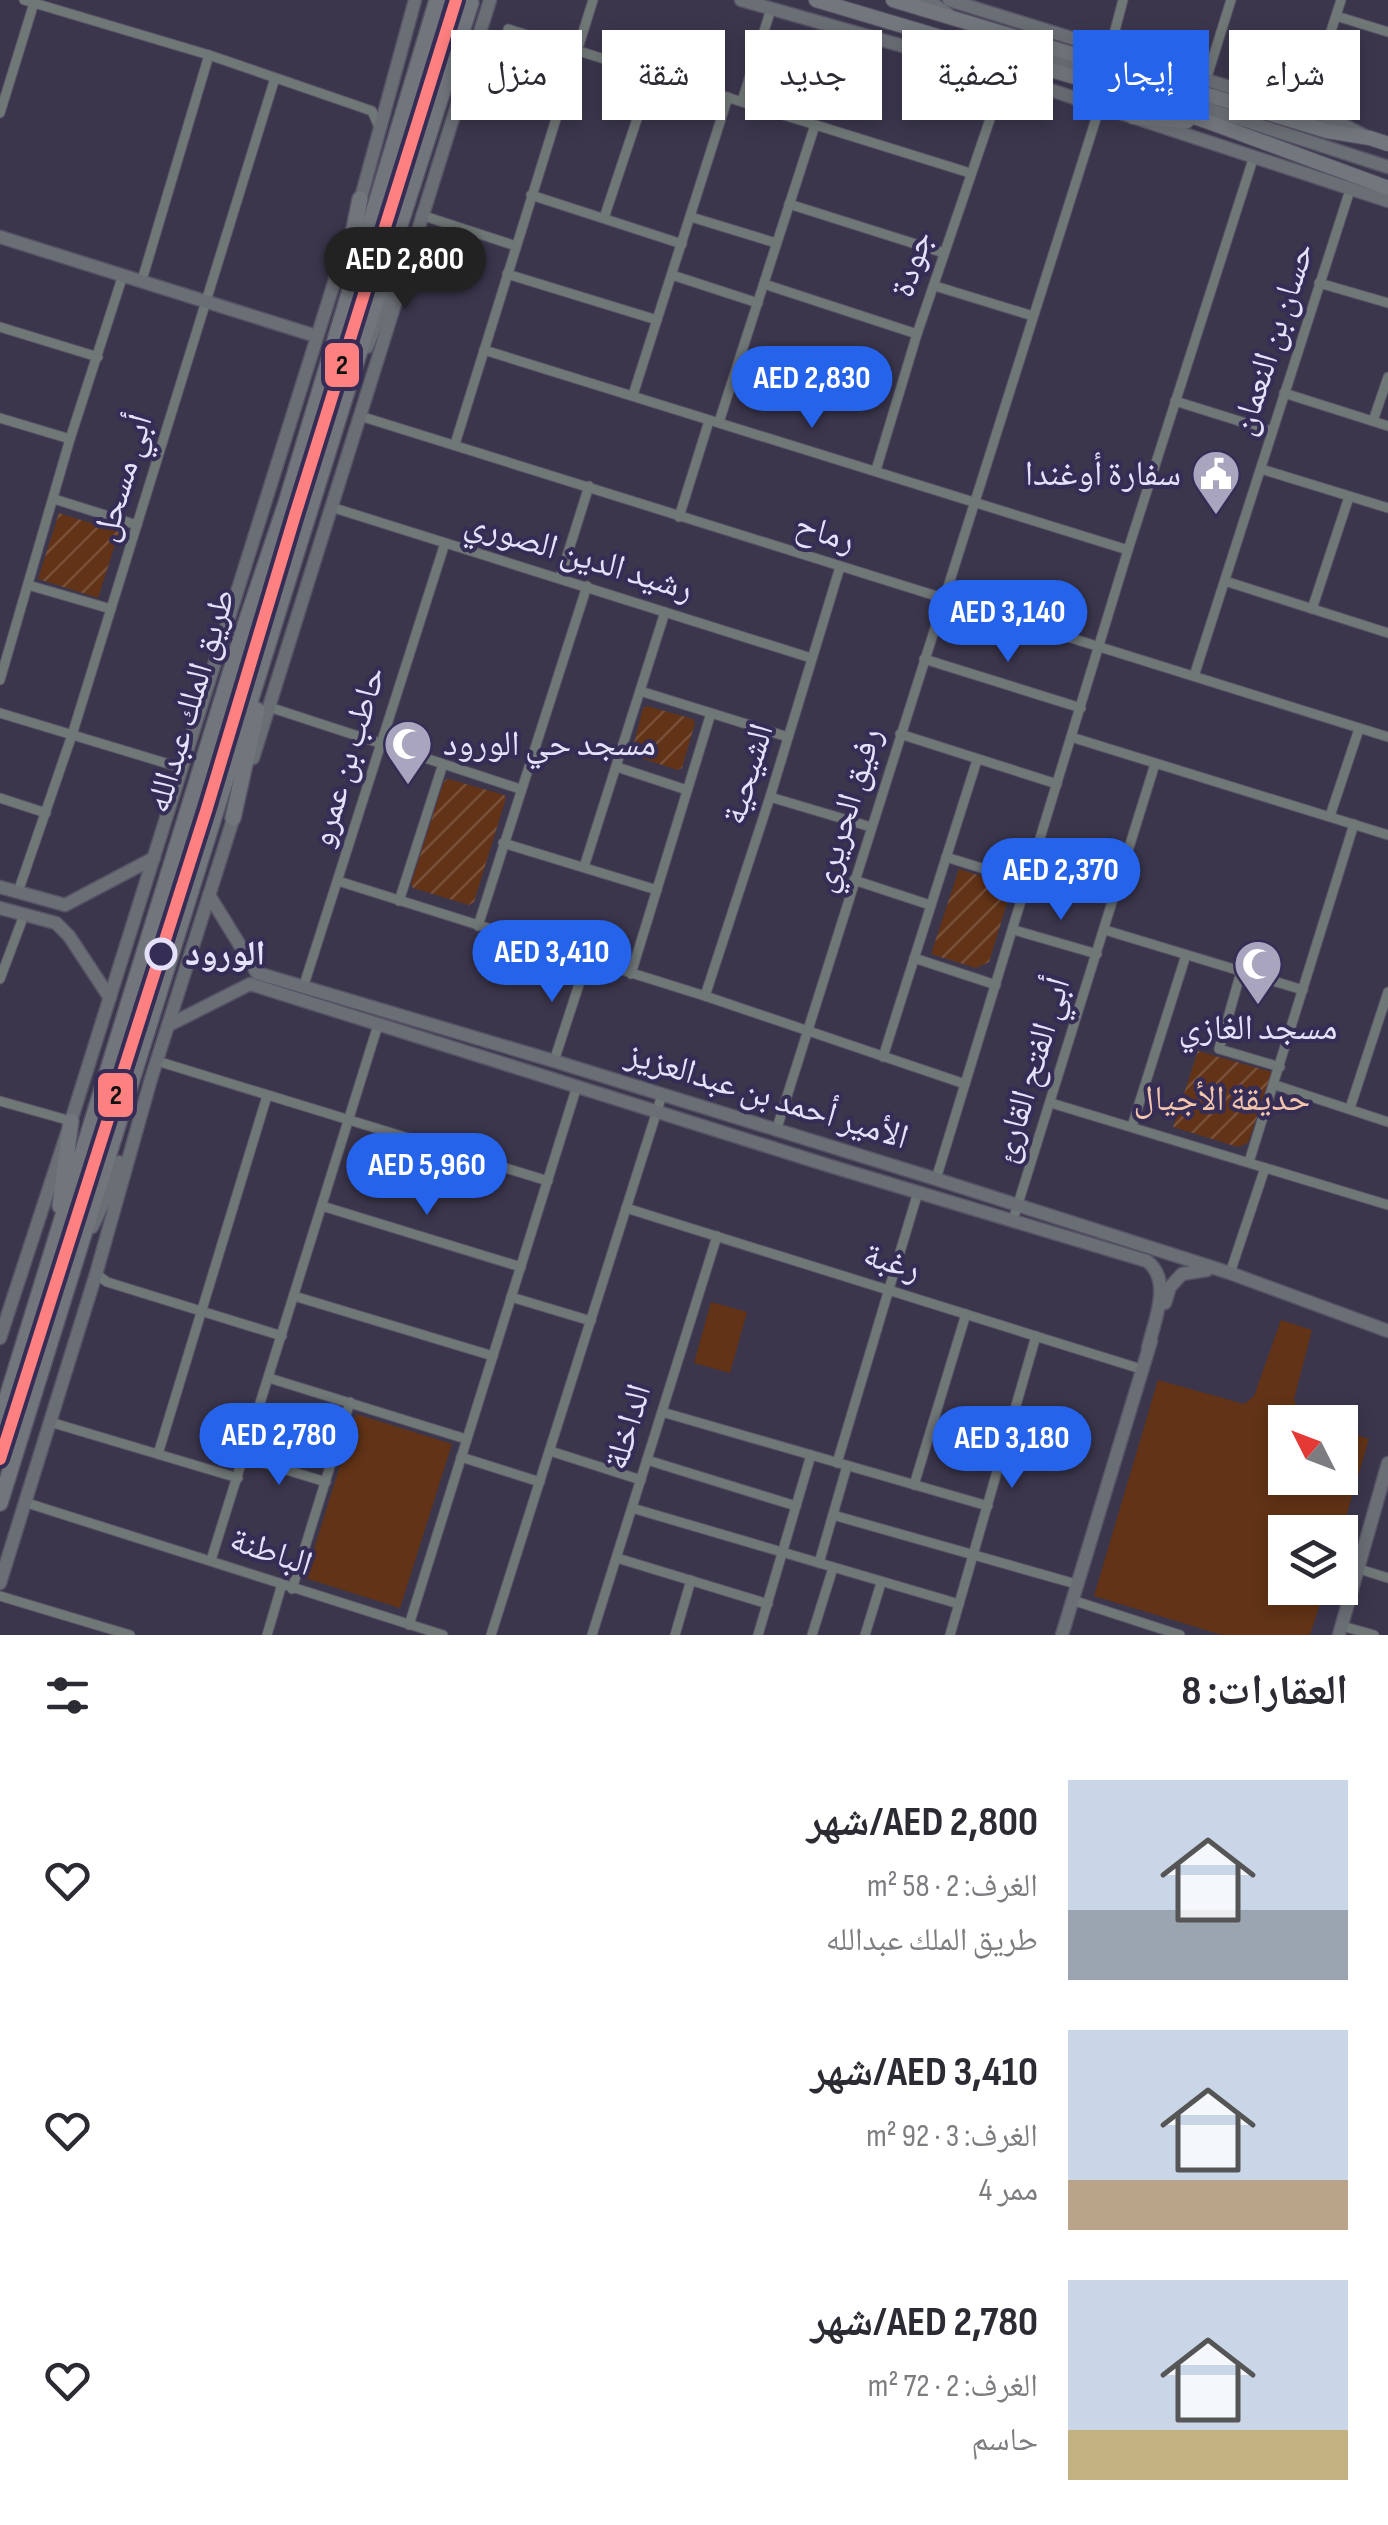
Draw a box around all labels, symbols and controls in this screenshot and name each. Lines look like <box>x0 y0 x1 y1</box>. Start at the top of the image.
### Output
chip: منزل <box>451 30 582 120</box>
chip: شقة <box>602 30 725 120</box>
chip: جديد <box>745 30 882 120</box>
chip: تصفية <box>902 30 1053 120</box>
chip: إيجار <box>1073 30 1209 120</box>
chip: شراء <box>1229 30 1360 120</box>
street label: جودة <box>881 225 943 303</box>
pin: AED 2,800 <box>291 227 519 312</box>
street label: حسان بن النعمان <box>1222 237 1324 441</box>
text: AED 2,800 <box>346 240 464 279</box>
line badge: 2 <box>323 341 361 389</box>
pin: AED 2,830 <box>698 346 926 431</box>
text: 2 <box>336 349 348 382</box>
text: AED 2,830 <box>753 359 871 398</box>
street label: أبي مسحل <box>83 409 167 548</box>
public building icon: سفارة أوغندا <box>1190 448 1242 516</box>
place label: سفارة أوغندا <box>1025 452 1181 496</box>
street label: رشيد الدين الصوري <box>458 501 698 616</box>
street label: رماح <box>790 504 860 562</box>
pin: AED 3,140 <box>894 580 1122 665</box>
street label: طريق الملك عبدالله <box>137 584 245 818</box>
text: AED 3,140 <box>950 593 1066 632</box>
street label: حاطب بن عمرو <box>300 661 396 853</box>
mosque icon: مسجد حي الورود <box>382 718 434 786</box>
street label: الشيحية <box>712 718 784 830</box>
place label: مسجد حي الورود <box>443 723 656 770</box>
street label: رفيق الحريري <box>802 723 897 899</box>
pin: AED 2,370 <box>947 838 1175 923</box>
text: AED 2,370 <box>1003 851 1119 890</box>
pin: AED 3,410 <box>438 920 666 1005</box>
place label: الورود <box>185 933 265 976</box>
text: AED 3,410 <box>494 933 610 972</box>
mosque icon: مسجد الغازي <box>1232 938 1284 1006</box>
marker: الورود <box>146 939 176 969</box>
street label: أبي الفتح القارئ <box>983 972 1085 1169</box>
place label: مسجد الغازي <box>1179 1007 1337 1054</box>
street label: الأمير أحمد بن عبدالعزيز <box>620 1032 913 1159</box>
line badge: 2 <box>96 1071 135 1119</box>
park label: حديقة الأجيال <box>1134 1078 1310 1121</box>
text: 2 <box>110 1079 122 1112</box>
pin: AED 5,960 <box>313 1133 541 1218</box>
text: AED 5,960 <box>368 1146 486 1185</box>
street label: رغبة <box>858 1233 926 1291</box>
street label: الداخلة <box>595 1379 661 1475</box>
pin: AED 2,780 <box>165 1403 393 1488</box>
north arrow <box>1268 1405 1358 1495</box>
map controls <box>1268 1405 1358 1605</box>
pin: AED 3,180 <box>898 1406 1126 1491</box>
text: AED 2,780 <box>221 1416 337 1455</box>
text: AED 3,180 <box>954 1419 1070 1458</box>
button: layers <box>1268 1515 1358 1605</box>
street label: الباطنة <box>224 1518 318 1586</box>
text: العقارات: 8 <box>1181 1666 1348 1717</box>
icon: filters <box>40 1668 95 1723</box>
text: AED 2,800/شهر <box>807 1797 1038 1848</box>
icon: home <box>1148 1820 1268 1940</box>
icon: heart <box>40 1853 95 1908</box>
text: الغرف: 2 · 58 m² <box>867 1867 1038 1906</box>
text: طريق الملك عبدالله <box>826 1921 1038 1960</box>
text: AED 3,410/شهر <box>810 2047 1038 2098</box>
icon: home <box>1148 2070 1268 2190</box>
icon: heart <box>40 2103 95 2158</box>
text: الغرف: 3 · 92 m² <box>866 2117 1038 2156</box>
text: ممر 4 <box>979 2171 1038 2210</box>
text: AED 2,780/شهر <box>810 2297 1038 2348</box>
icon: home <box>1148 2320 1268 2440</box>
icon: heart <box>40 2353 95 2408</box>
text: الغرف: 2 · 72 m² <box>868 2367 1038 2406</box>
text: حاسم <box>972 2421 1038 2460</box>

